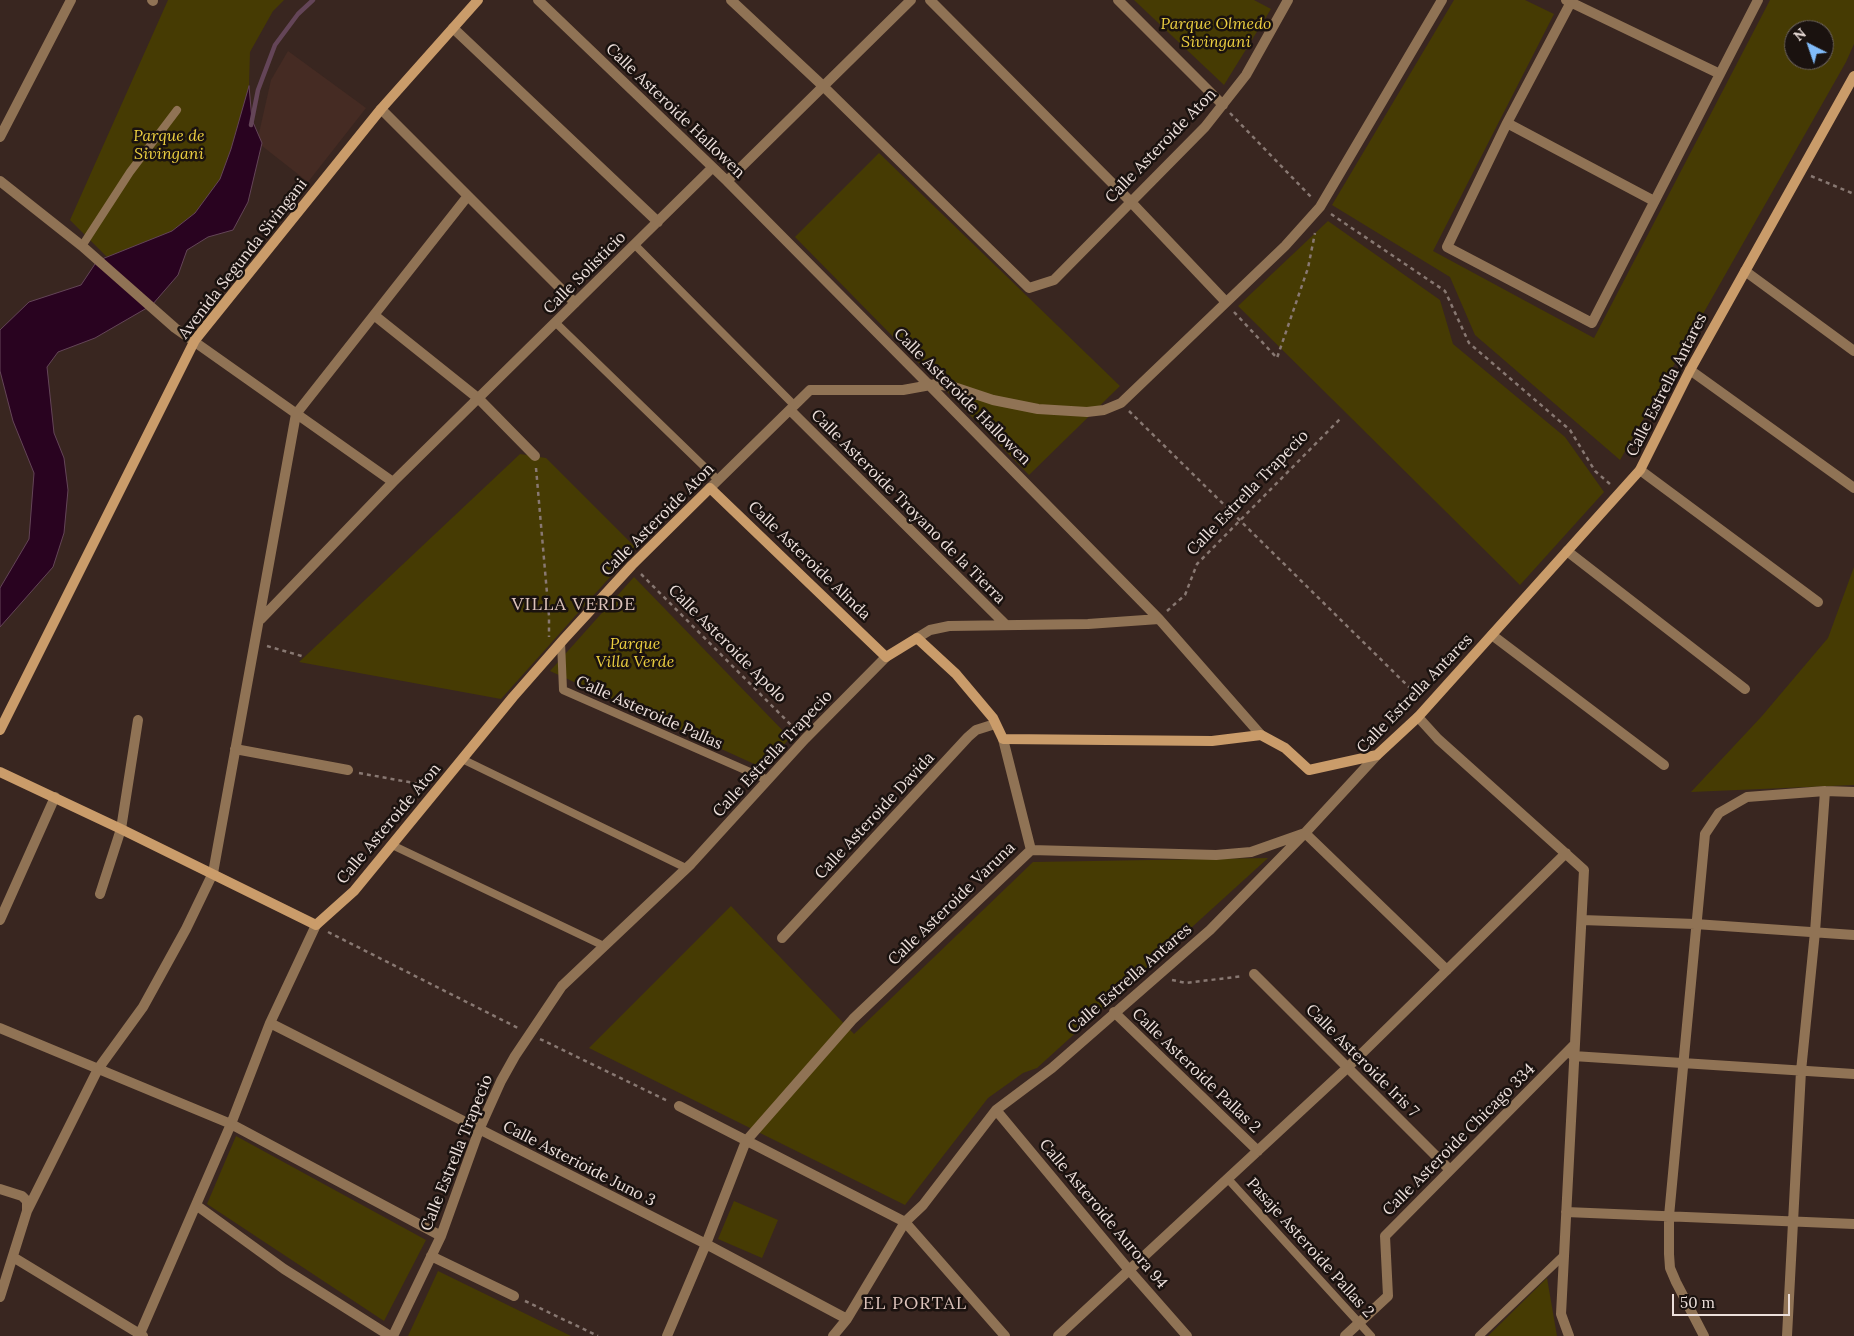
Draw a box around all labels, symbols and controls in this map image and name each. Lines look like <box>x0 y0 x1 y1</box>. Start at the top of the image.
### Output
park label: Parque Olmedo Sivingani <box>1161 14 1271 52</box>
north arrow <box>1784 20 1834 70</box>
text: N <box>1790 24 1810 45</box>
street label: Calle Asteroide Hallowen <box>601 40 749 182</box>
street label: Calle Asteroide Aton <box>1101 85 1221 207</box>
park label: Parque de Sivingani <box>133 126 205 164</box>
street label: Avenida Segunda Sivingani <box>175 175 311 343</box>
street label: Calle Solisticio <box>540 228 630 318</box>
street label: Calle Estrella Antares <box>1623 310 1711 460</box>
street label: Calle Asteroide Hallowen <box>889 324 1035 470</box>
street label: Calle Asteroide Troyano de la Tierra <box>807 406 1009 608</box>
street label: Calle Estrella Trapecio <box>1183 426 1313 560</box>
street label: Calle Asteroide Aton <box>598 460 718 580</box>
street label: Calle Asteroide Alinda <box>744 498 874 624</box>
street label: Calle Asteroide Apolo <box>664 581 790 707</box>
district label: VILLA VERDE <box>510 594 638 616</box>
street label: Calle Estrella Antares <box>1353 630 1477 758</box>
park label: Parque Villa Verde <box>596 634 674 672</box>
street label: Calle Asteroide Pallas <box>573 672 725 754</box>
street label: Calle Estrella Trapecio <box>709 686 837 822</box>
street label: Calle Asteroide Davida <box>811 748 939 884</box>
street label: Calle Asteroide Aton <box>333 760 445 888</box>
street label: Calle Asteroide Varuna <box>884 838 1020 970</box>
street label: Calle Estrella Antares <box>1064 920 1196 1038</box>
street label: Calle Asteroide Iris 7 <box>1301 1000 1423 1122</box>
street label: Calle Asteroide Pallas 2 <box>1128 1005 1264 1137</box>
street label: Calle Asteroide Chicago 334 <box>1379 1060 1539 1220</box>
street label: Calle Estrella Trapecio <box>417 1072 497 1234</box>
street label: Calle Asterioide Juno 3 <box>499 1117 659 1211</box>
street label: Calle Asteroide Aurora 94 <box>1035 1135 1171 1293</box>
street label: Pasaje Asteroide Pallas 2 <box>1242 1174 1378 1322</box>
scale bar <box>1674 1284 1792 1316</box>
district label: EL PORTAL <box>862 1293 968 1315</box>
text: 50 m <box>1680 1293 1715 1312</box>

